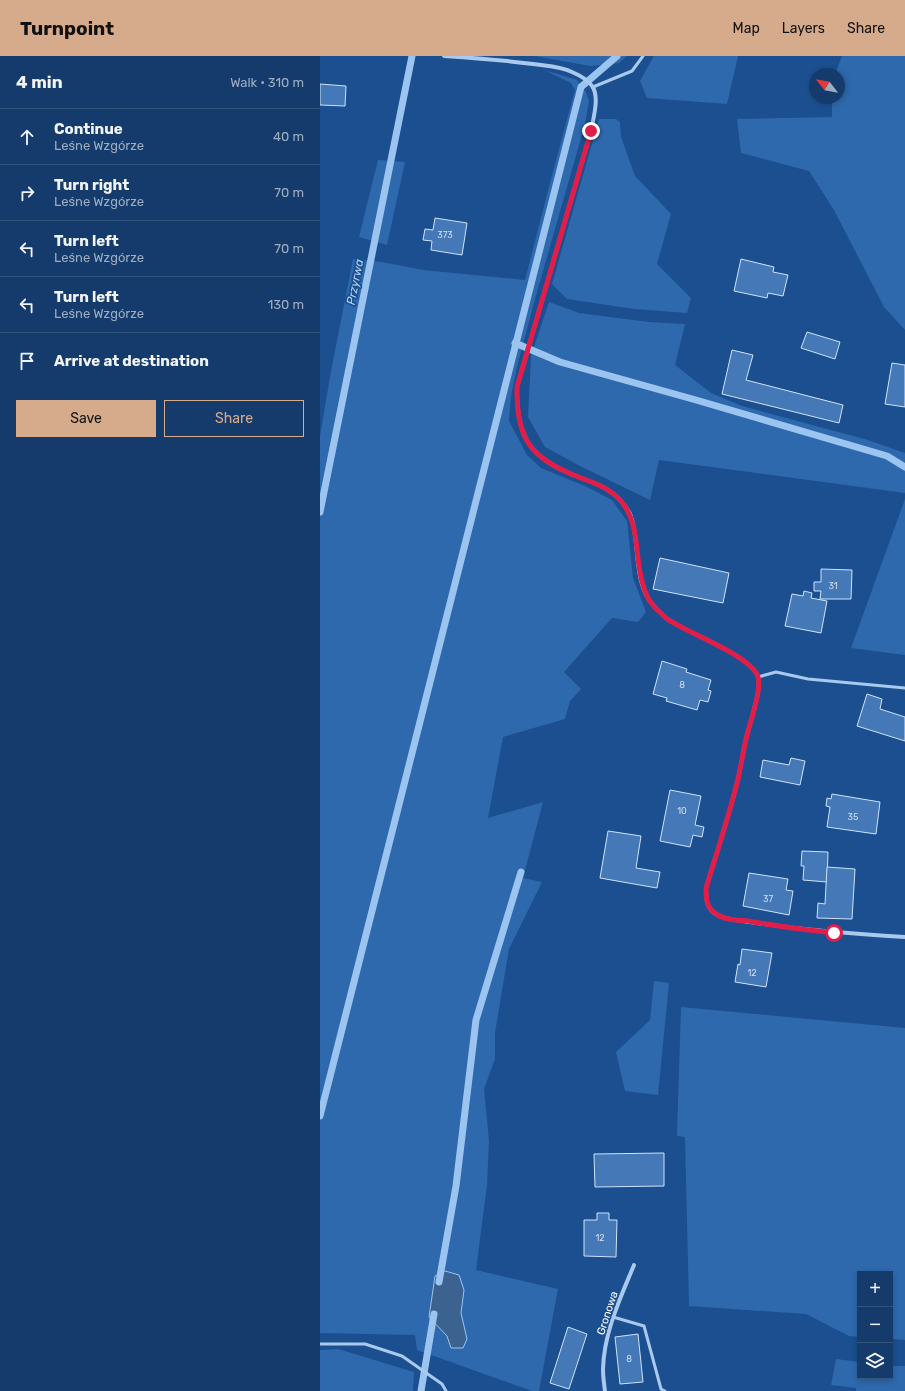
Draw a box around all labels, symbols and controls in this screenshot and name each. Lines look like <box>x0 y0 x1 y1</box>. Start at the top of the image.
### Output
text: Turnpoint <box>20 17 114 40</box>
text: Map <box>733 20 760 37</box>
text: Layers <box>782 20 825 37</box>
text: Share <box>847 20 885 37</box>
north arrow <box>809 68 845 104</box>
text: 4 min <box>16 72 63 92</box>
text: Walk · 310 m <box>230 75 304 90</box>
text: Continue <box>54 120 123 138</box>
route end <box>582 122 600 140</box>
icon: ahead <box>16 126 38 148</box>
text: 40 m <box>273 129 304 144</box>
text: Leśne Wzgórze <box>54 138 144 153</box>
text: Turn right <box>54 176 129 194</box>
icon: right <box>16 182 38 204</box>
text: 70 m <box>274 185 304 200</box>
text: Leśne Wzgórze <box>54 194 144 209</box>
house number: 373 <box>437 230 453 240</box>
text: Turn left <box>54 232 119 250</box>
icon: left <box>16 238 38 260</box>
text: 70 m <box>274 241 304 256</box>
text: Leśne Wzgórze <box>54 250 144 265</box>
water label: Przyrwa <box>344 258 366 306</box>
text: Turn left <box>54 288 119 306</box>
icon: left <box>16 294 38 316</box>
text: 130 m <box>268 297 304 312</box>
text: Leśne Wzgórze <box>54 306 144 321</box>
icon: arrive <box>16 350 38 372</box>
text: Arrive at destination <box>54 352 209 370</box>
button: Save <box>16 400 156 437</box>
button: Share <box>164 400 304 437</box>
house number: 31 <box>828 581 838 591</box>
house number: 8 <box>679 680 685 690</box>
house number: 10 <box>677 806 687 816</box>
house number: 35 <box>848 812 858 822</box>
house number: 37 <box>763 894 773 904</box>
route start <box>825 924 843 942</box>
house number: 12 <box>747 968 757 978</box>
house number: 12 <box>595 1233 605 1243</box>
map controls <box>857 1271 893 1379</box>
button: + <box>857 1271 893 1307</box>
street label: Gronowa <box>594 1290 621 1337</box>
button: − <box>857 1307 893 1343</box>
button: layers <box>857 1343 893 1379</box>
house number: 8 <box>626 1354 632 1364</box>

